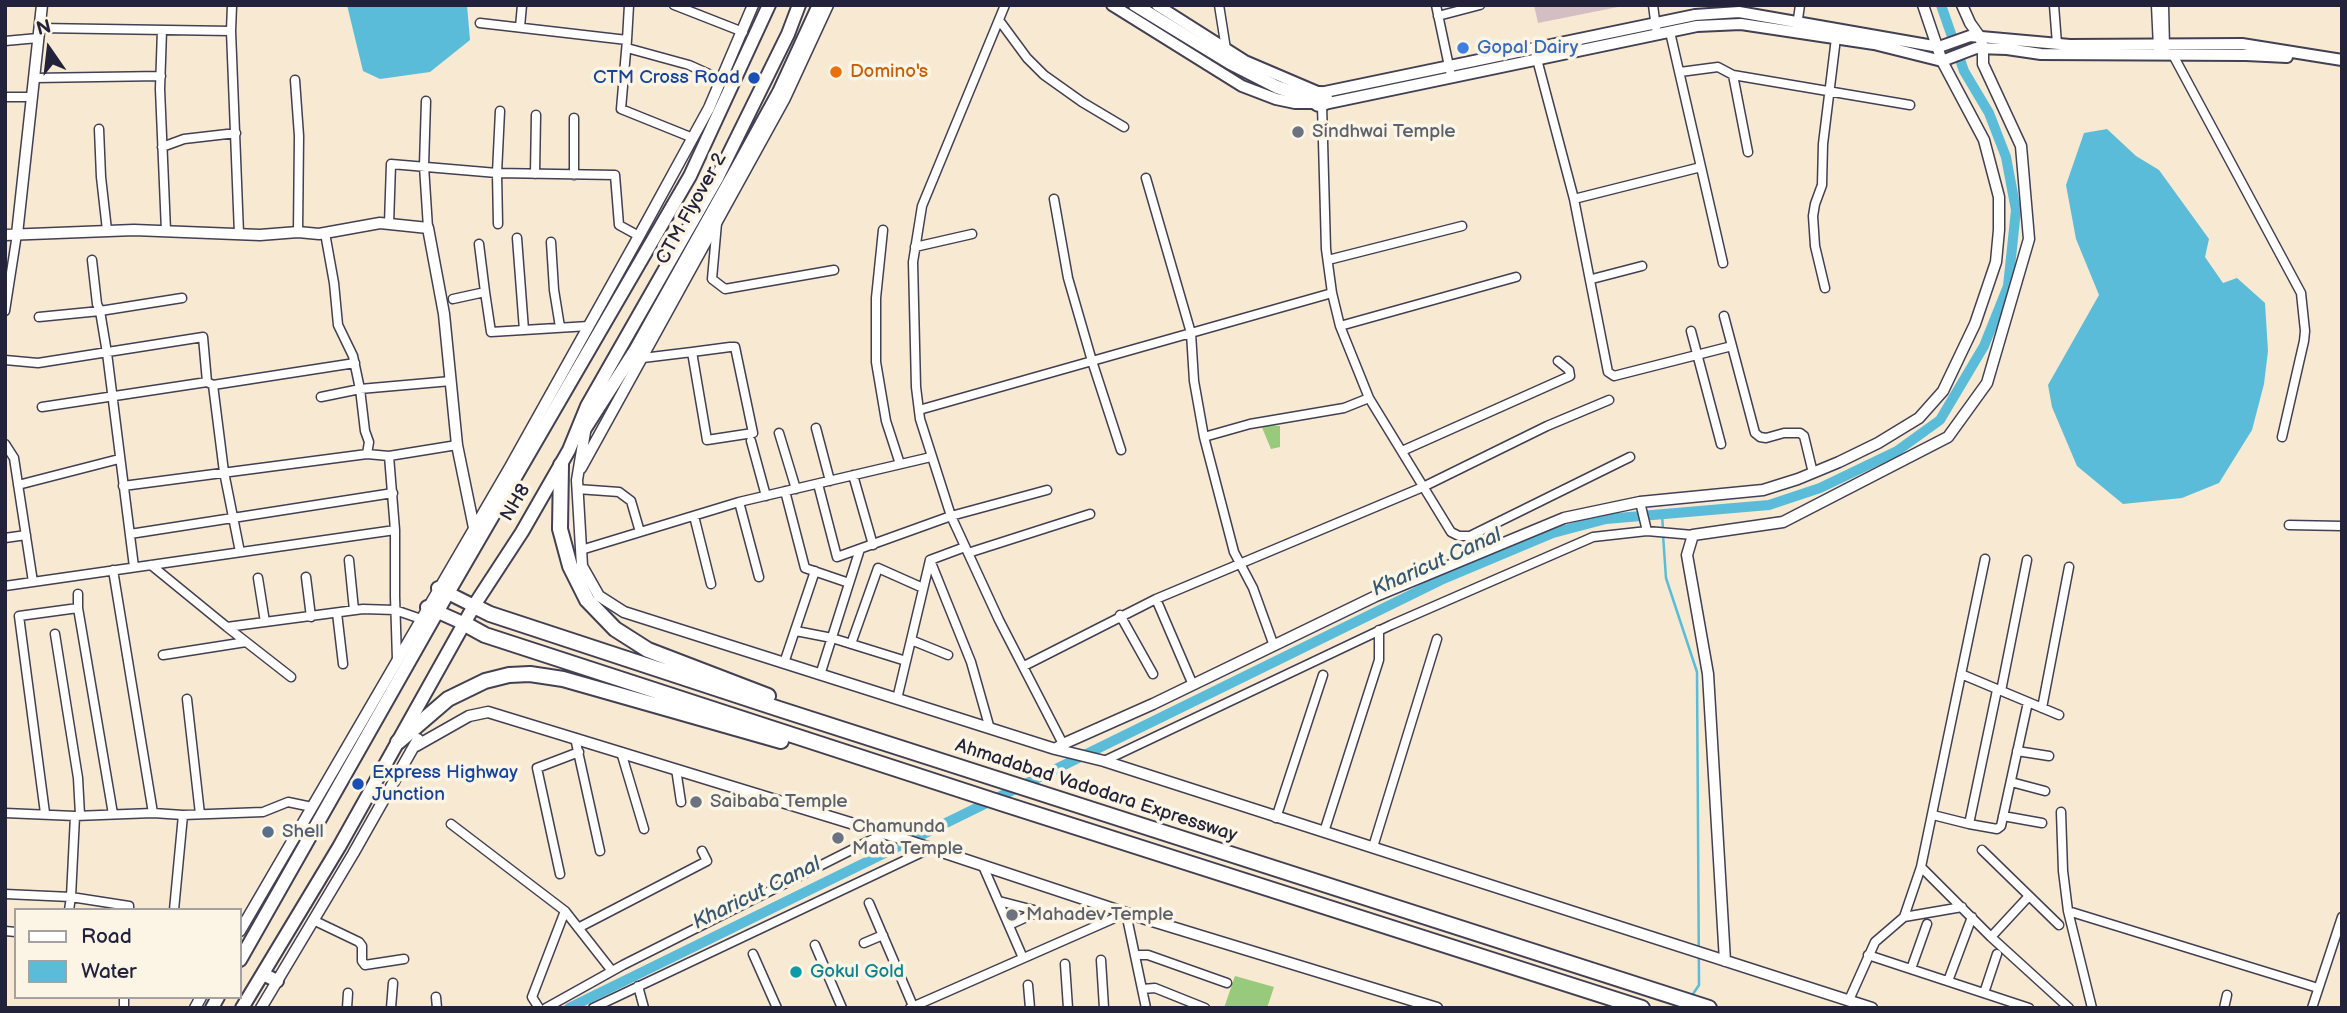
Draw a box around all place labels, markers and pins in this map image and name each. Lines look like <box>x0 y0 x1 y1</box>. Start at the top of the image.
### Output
place label: Gopal Dairy <box>1477 37 1578 59</box>
marker: Gopal Dairy <box>1455 40 1471 56</box>
place label: Domino's <box>850 61 928 83</box>
marker: Domino's <box>828 64 844 80</box>
place label: CTM Cross Road <box>593 67 740 89</box>
marker: CTM Cross Road <box>746 70 762 86</box>
place label: Sindhwai Temple <box>1312 121 1456 143</box>
marker: Sindhwai Temple <box>1290 124 1306 140</box>
place label: Express Highway Junction <box>372 762 518 806</box>
marker: Express Highway Junction <box>350 776 366 792</box>
place label: Saibaba Temple <box>710 791 848 813</box>
marker: Saibaba Temple <box>688 794 704 810</box>
place label: Chamunda Mata Temple <box>852 816 963 860</box>
place label: Shell <box>282 821 324 843</box>
marker: Shell <box>260 824 276 840</box>
marker: Chamunda Mata Temple <box>830 830 846 846</box>
place label: Mahadev Temple <box>1026 904 1174 926</box>
marker: Mahadev Temple <box>1004 907 1020 923</box>
place label: Gokul Gold <box>810 961 904 983</box>
marker: Gokul Gold <box>788 964 804 980</box>

